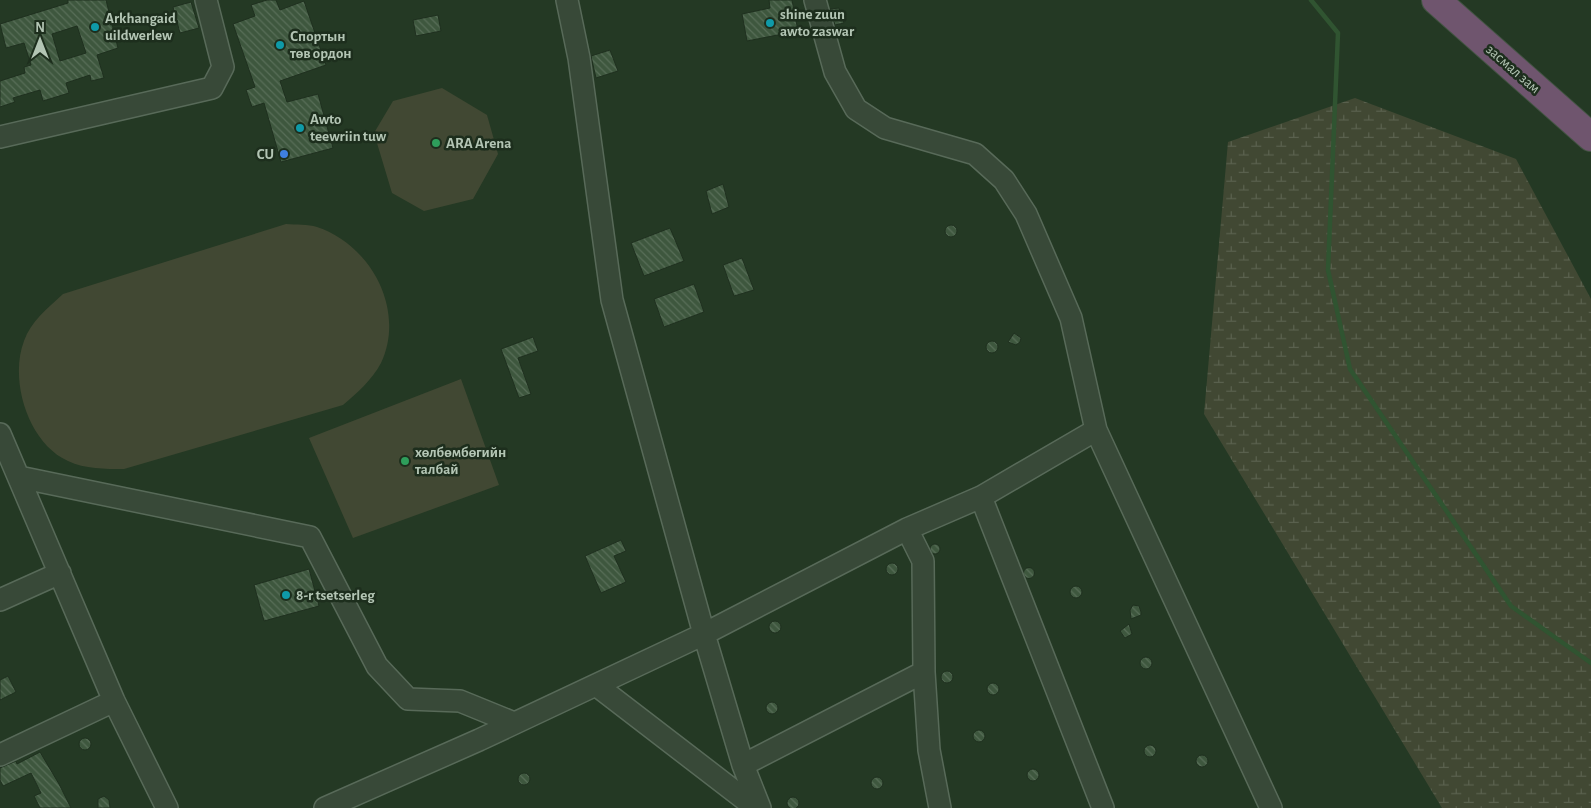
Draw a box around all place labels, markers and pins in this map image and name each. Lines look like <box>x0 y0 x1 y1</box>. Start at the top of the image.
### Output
place label: shine zuun awto zaswar <box>780 7 855 39</box>
place label: Arkhangaid uildwerlew <box>105 11 176 43</box>
marker: shine zuun awto zaswar <box>764 17 776 29</box>
marker: Arkhangaid uildwerlew <box>89 21 101 33</box>
place label: Спортын төв ордон <box>289 29 352 61</box>
marker: Спортын төв ордон <box>274 39 286 51</box>
place label: Awto teewriin tuw <box>310 112 387 144</box>
marker: Awto teewriin tuw <box>294 122 306 134</box>
place label: ARA Arena <box>446 136 511 151</box>
marker: ARA Arena <box>430 137 442 149</box>
place label: CU <box>257 147 274 162</box>
marker: CU <box>278 148 290 160</box>
place label: хөлбөмбөгийн талбай <box>414 445 506 477</box>
marker: хөлбөмбөгийн талбай <box>399 455 411 467</box>
place label: 8-r tsetserleg <box>296 588 375 603</box>
marker: 8-r tsetserleg <box>280 589 292 601</box>

